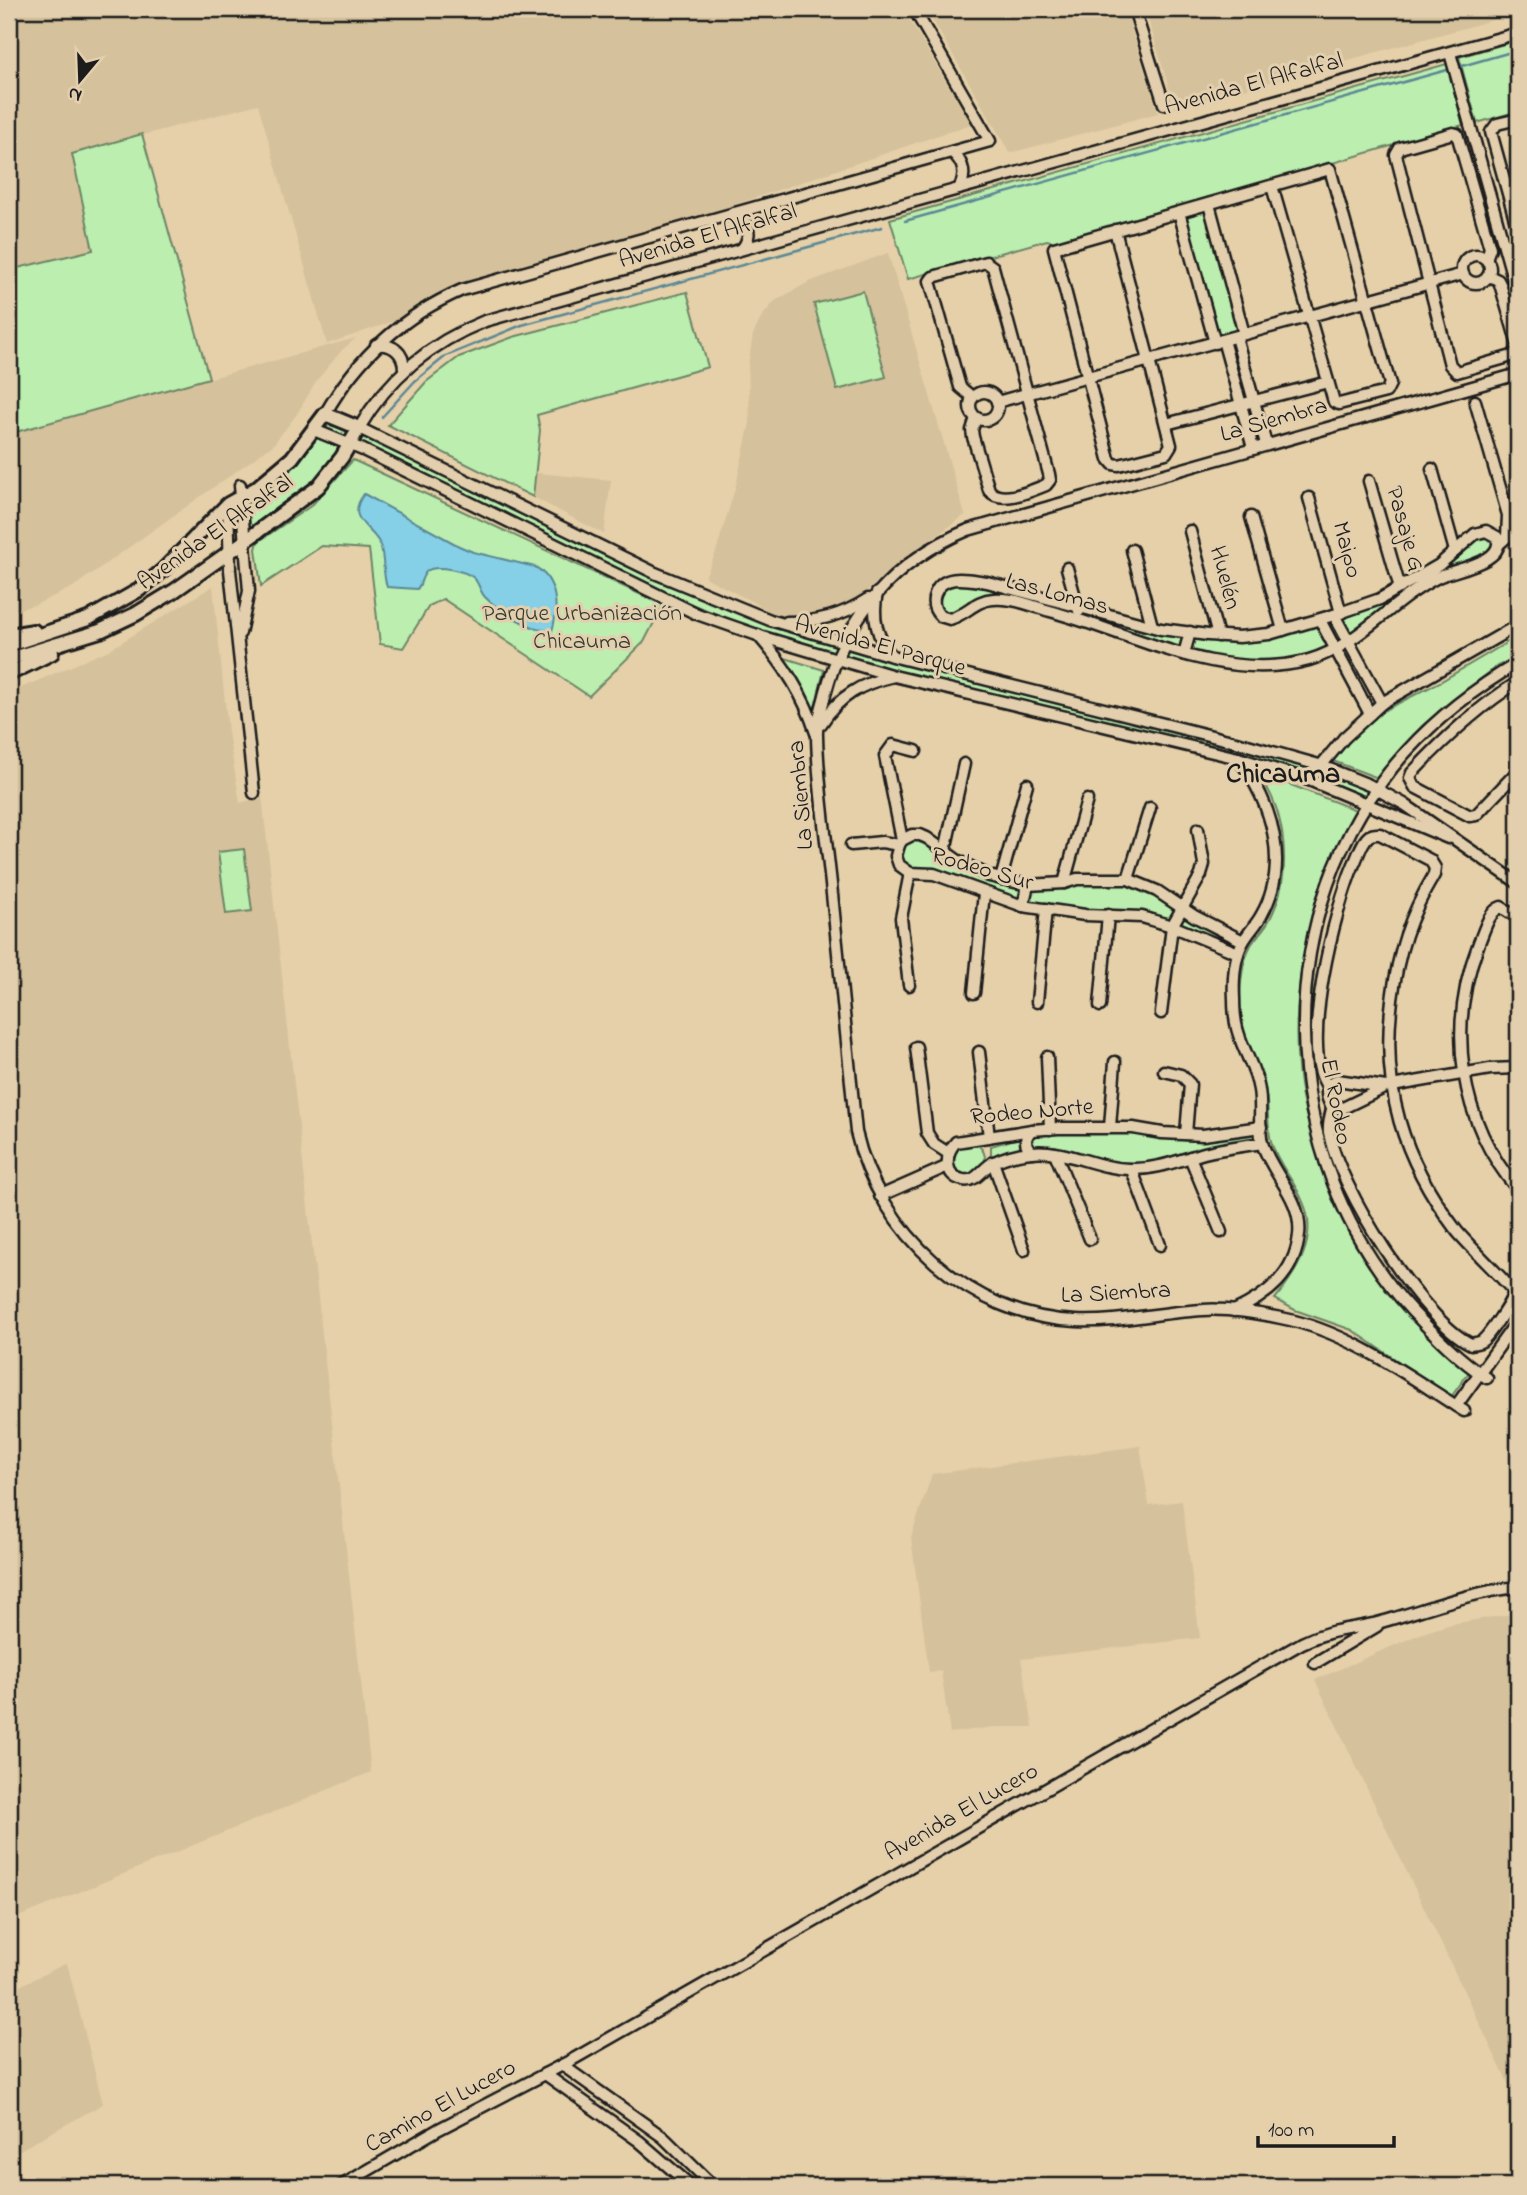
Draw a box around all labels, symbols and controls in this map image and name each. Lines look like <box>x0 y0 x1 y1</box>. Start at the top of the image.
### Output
street label: Avenida El Alfalfal <box>1161 44 1347 126</box>
north arrow <box>46 46 116 116</box>
text: N <box>65 79 86 109</box>
street label: Avenida El Alfalfal <box>615 195 801 279</box>
street label: La Siembra <box>1216 389 1332 453</box>
street label: Avenida El Alfalfal <box>131 466 301 600</box>
street label: Pasaje G <box>1375 482 1433 576</box>
street label: Maipo <box>1322 518 1370 582</box>
street label: Huelén <box>1199 542 1249 614</box>
street label: Las Lomas <box>1002 564 1112 626</box>
park label: Parque Urbanización Chicauma <box>482 597 682 660</box>
street label: Avenida El Parque <box>790 607 970 687</box>
street label: La Siembra <box>780 739 824 851</box>
district label: Chicauma <box>1226 755 1340 796</box>
street label: Rodeo Sur <box>927 839 1038 901</box>
street label: El Rodeo <box>1310 1056 1360 1148</box>
street label: Rodeo Norte <box>969 1090 1095 1136</box>
street label: La Siembra <box>1060 1274 1172 1314</box>
street label: Avenida El Lucero <box>879 1755 1045 1871</box>
street label: Camino El Lucero <box>359 2051 523 2163</box>
scale bar <box>1258 2104 1394 2148</box>
text: 100 m <box>1268 2116 1314 2146</box>

